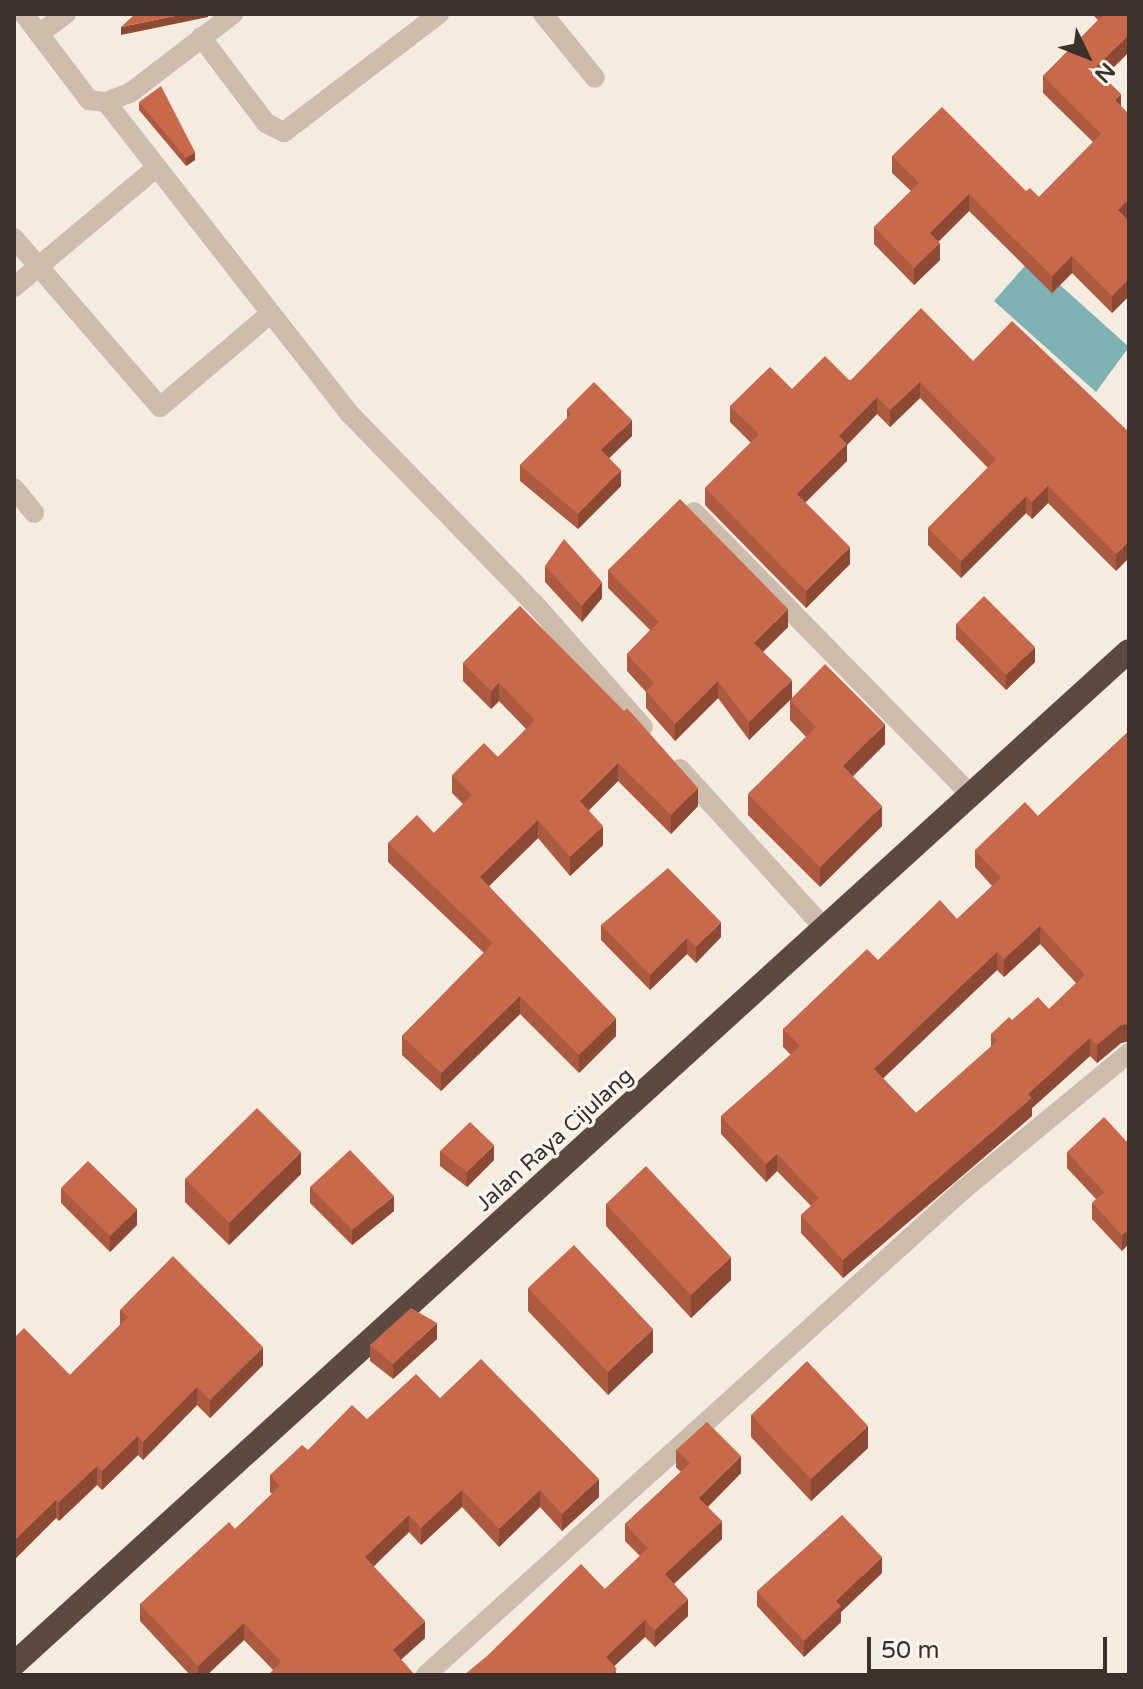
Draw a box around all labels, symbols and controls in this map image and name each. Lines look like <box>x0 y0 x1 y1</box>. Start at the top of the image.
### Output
north arrow <box>1047 16 1127 96</box>
text: N <box>1089 57 1120 88</box>
street label: Jalan Raya Cijulang <box>471 1063 639 1217</box>
scale bar <box>871 1621 1111 1671</box>
text: 50 m <box>881 1636 939 1665</box>

